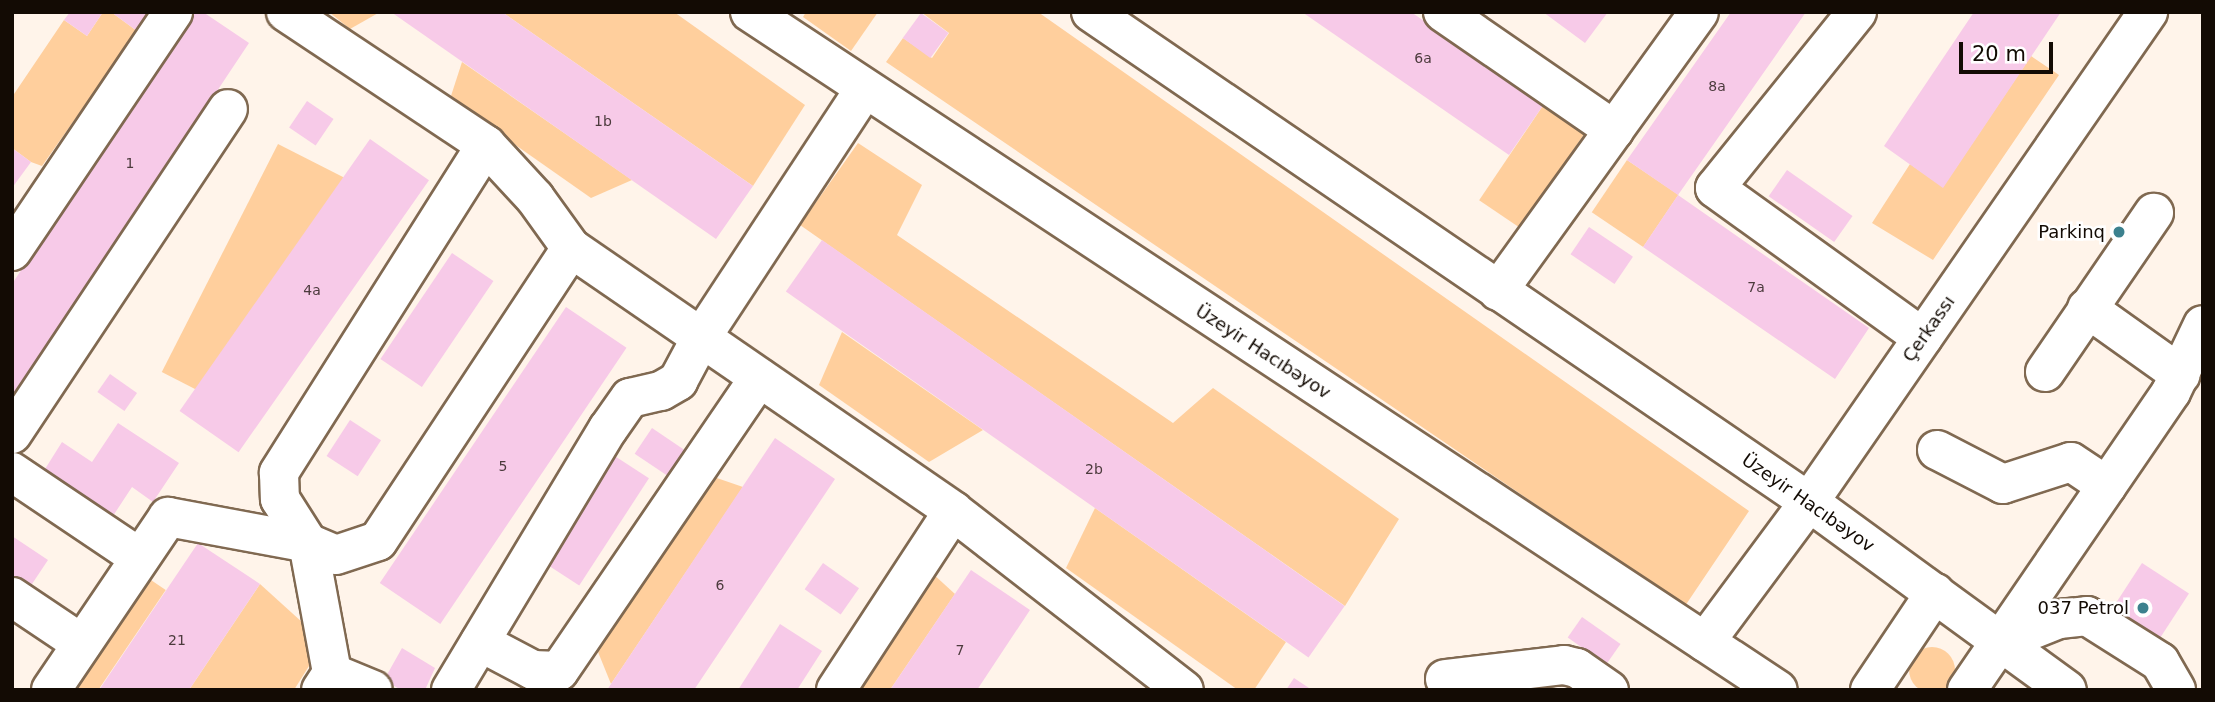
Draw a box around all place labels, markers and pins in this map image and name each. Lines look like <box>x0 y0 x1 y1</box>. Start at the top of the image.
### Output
place label: Parkinq <box>2038 221 2105 243</box>
marker: Parkinq <box>2111 224 2127 240</box>
place label: 037 Petrol <box>2038 597 2129 619</box>
marker: 037 Petrol <box>2135 600 2151 616</box>

